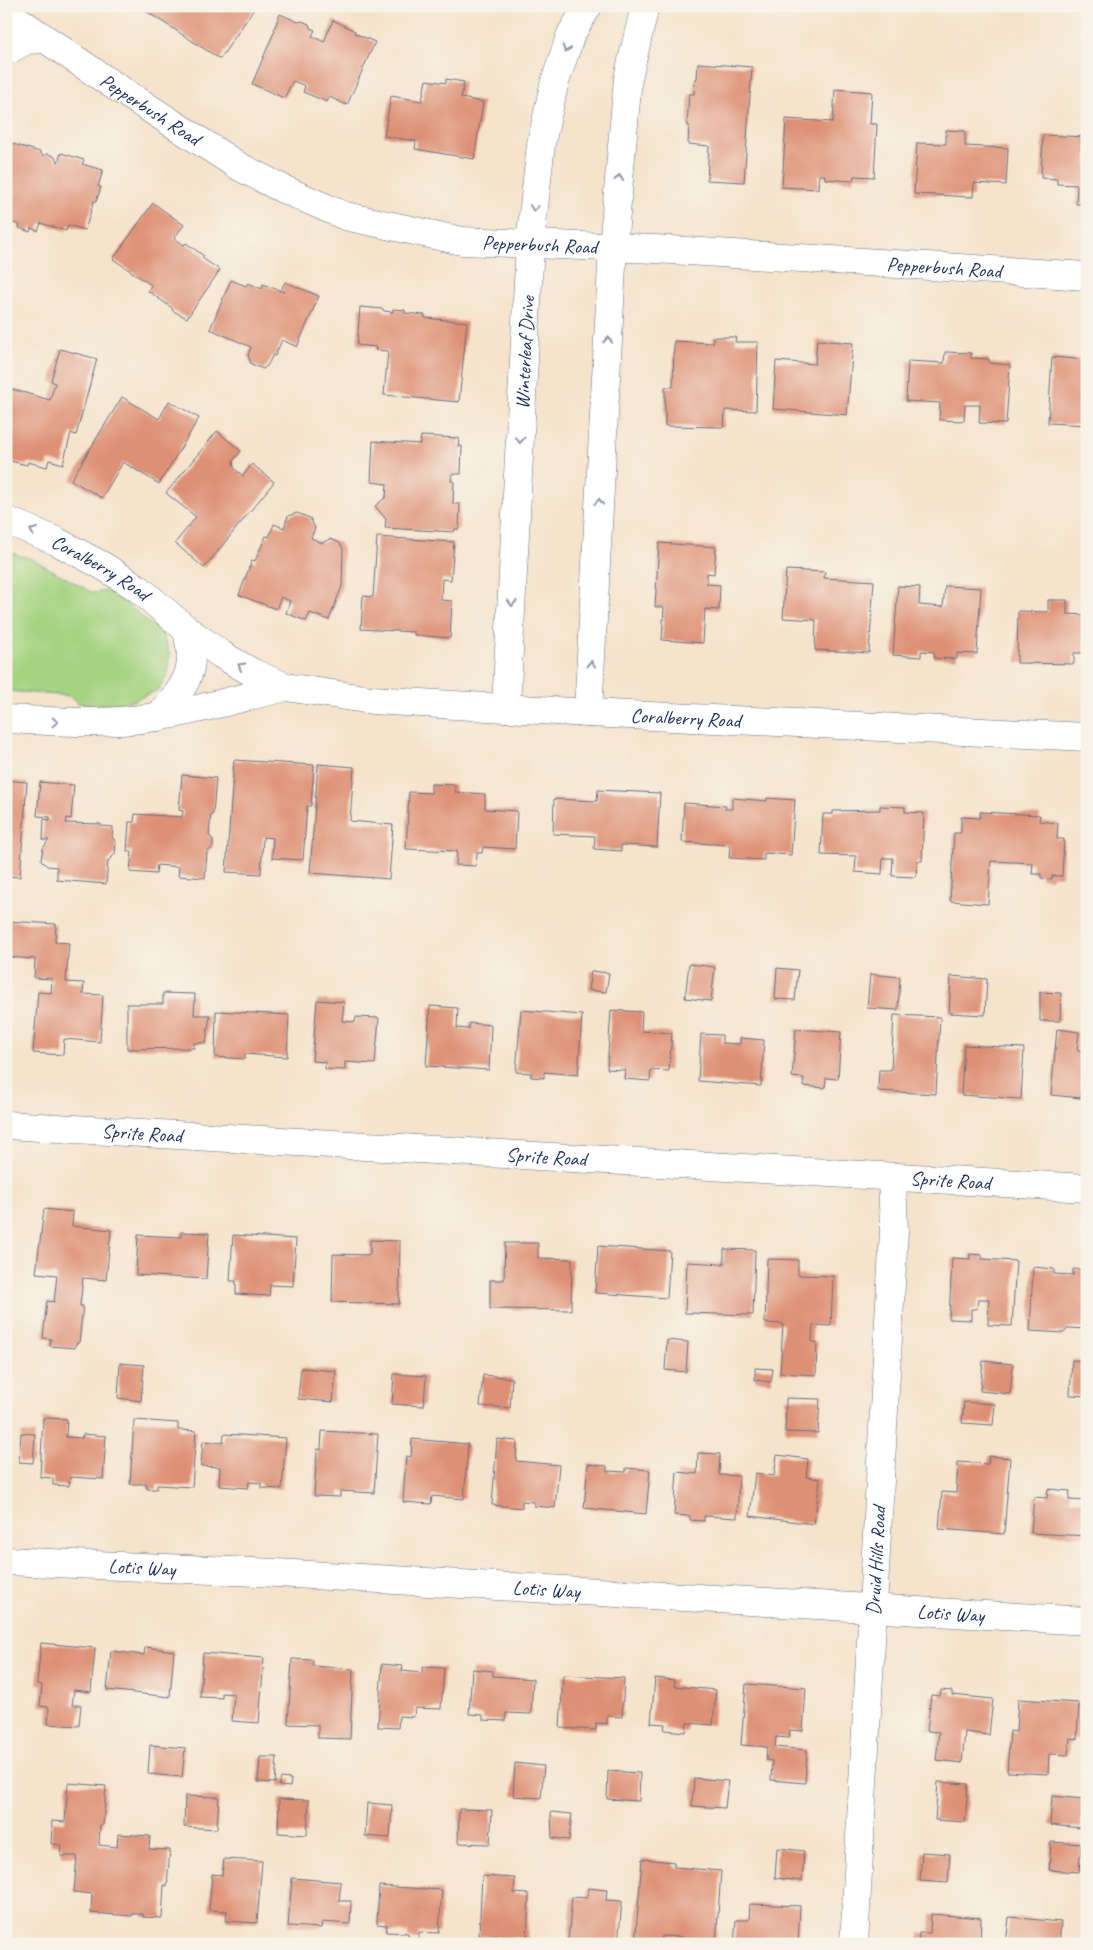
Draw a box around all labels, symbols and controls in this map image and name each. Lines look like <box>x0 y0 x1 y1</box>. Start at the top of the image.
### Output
one-way arrow <box>562 45 572 53</box>
street label: Pepperbush Road <box>95 68 208 153</box>
one-way arrow <box>613 173 624 181</box>
one-way arrow <box>529 205 540 213</box>
street label: Pepperbush Road <box>482 230 601 260</box>
street label: Pepperbush Road <box>886 252 1005 284</box>
street label: Winterleaf Drive <box>509 294 540 410</box>
one-way arrow <box>602 336 613 344</box>
one-way arrow <box>515 437 526 445</box>
one-way arrow <box>594 498 605 506</box>
one-way arrow <box>29 526 38 537</box>
street label: Coralberry Road <box>47 529 157 608</box>
one-way arrow <box>506 599 517 607</box>
one-way arrow <box>586 660 596 668</box>
one-way arrow <box>238 662 247 672</box>
street label: Coralberry Road <box>630 703 744 733</box>
one-way arrow <box>51 716 59 727</box>
street label: Sprite Road <box>101 1119 186 1148</box>
street label: Sprite Road <box>505 1142 590 1172</box>
street label: Sprite Road <box>909 1166 994 1196</box>
street label: Druid Hills Road <box>860 1502 892 1616</box>
street label: Lotis Way <box>108 1554 178 1582</box>
street label: Lotis Way <box>512 1575 583 1604</box>
street label: Lotis Way <box>916 1599 987 1628</box>

